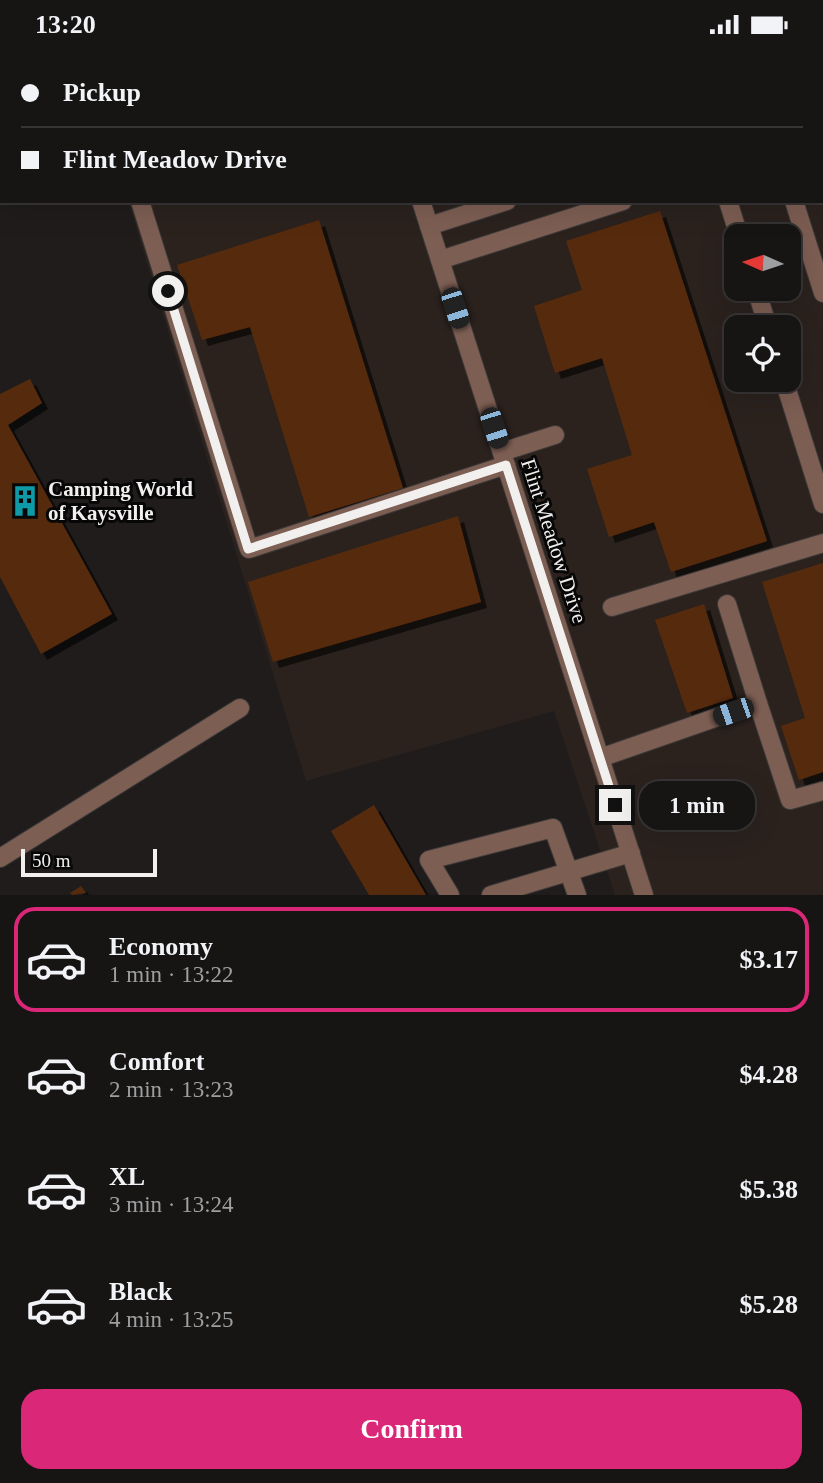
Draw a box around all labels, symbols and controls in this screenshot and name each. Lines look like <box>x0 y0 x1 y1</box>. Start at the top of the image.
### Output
text: 13:20 <box>35 10 96 39</box>
text: Pickup <box>63 78 141 107</box>
text: Flint Meadow Drive <box>63 145 287 174</box>
north arrow <box>724 224 802 301</box>
map controls <box>724 224 801 392</box>
route start <box>152 275 184 307</box>
car <box>439 285 472 331</box>
button: locate <box>724 315 801 392</box>
car <box>478 405 511 451</box>
street label: Flint Meadow Drive <box>516 456 592 626</box>
place label: Camping World of Kaysville <box>48 477 193 525</box>
building icon: Camping World of Kaysville <box>8 484 42 518</box>
car <box>710 695 757 729</box>
callout: 1 min <box>640 781 755 829</box>
route end <box>599 789 631 821</box>
text: 1 min <box>669 793 725 818</box>
scale bar <box>21 846 158 878</box>
text: 50 m <box>32 850 71 871</box>
icon: car <box>25 928 88 991</box>
text: Economy <box>109 932 213 961</box>
text: $3.17 <box>740 945 798 974</box>
text: 1 min · 13:22 <box>109 962 234 987</box>
icon: car <box>25 1043 88 1106</box>
text: Comfort <box>109 1047 204 1076</box>
text: $4.28 <box>740 1060 798 1089</box>
text: 2 min · 13:23 <box>109 1077 234 1102</box>
icon: car <box>25 1158 88 1221</box>
text: XL <box>109 1162 145 1191</box>
text: $5.38 <box>740 1175 798 1204</box>
text: 3 min · 13:24 <box>109 1192 234 1217</box>
icon: car <box>25 1273 88 1336</box>
text: Black <box>109 1277 173 1306</box>
text: $5.28 <box>740 1290 798 1319</box>
text: 4 min · 13:25 <box>109 1307 234 1332</box>
button: Confirm <box>21 1389 802 1469</box>

